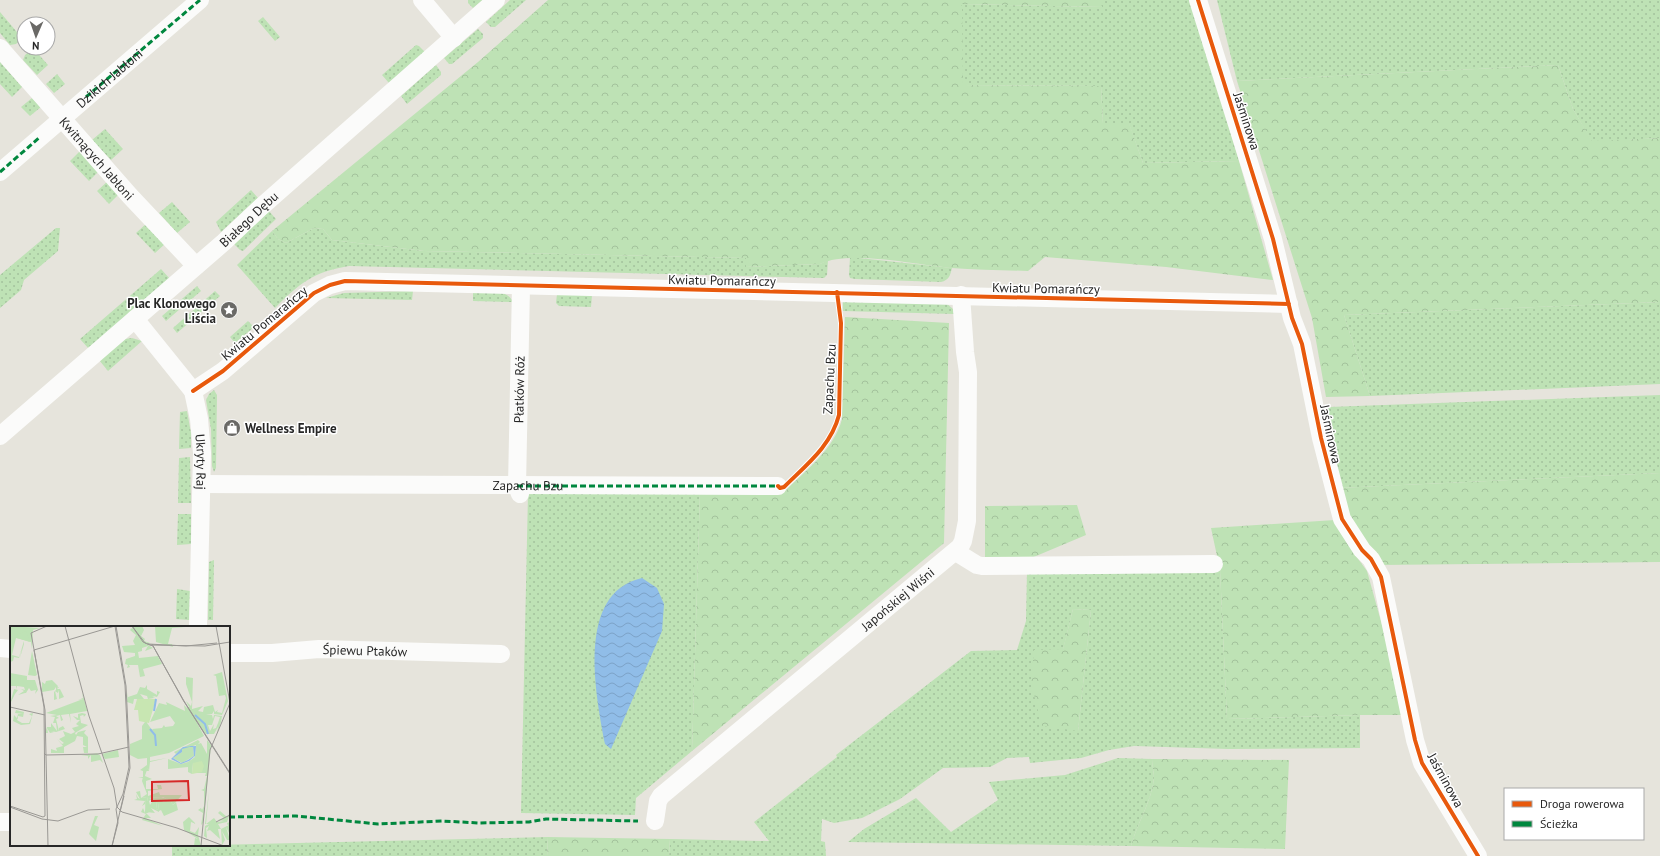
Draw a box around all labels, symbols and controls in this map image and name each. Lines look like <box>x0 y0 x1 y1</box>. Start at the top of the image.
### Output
north arrow <box>16 16 56 56</box>
text: N <box>32 39 40 53</box>
street label: Dzikich Jabłoni <box>73 45 146 112</box>
street label: Jaśminowa <box>1229 89 1264 152</box>
street label: Kwitnących Jabłoni <box>56 114 138 204</box>
street label: Białego Dębu <box>216 188 282 251</box>
street label: Kwiatu Pomarańczy <box>668 271 776 290</box>
street label: Kwiatu Pomarańczy <box>992 279 1100 298</box>
street label: Kwiatu Pomarańczy <box>218 282 311 365</box>
place label: Plac Klonowego Liścia <box>127 295 216 327</box>
place icon: Plac Klonowego Liścia <box>219 300 239 320</box>
street label: Zapachu Bzu <box>819 343 840 415</box>
street label: Płatków Róż <box>510 356 529 423</box>
street label: Jaśminowa <box>1316 402 1345 465</box>
shop icon: Wellness Empire <box>222 418 242 438</box>
place label: Wellness Empire <box>245 420 337 437</box>
street label: Ukryty Raj <box>191 433 210 490</box>
street label: Zapachu Bzu <box>493 477 563 494</box>
street label: Japońskiej Wiśni <box>857 564 938 635</box>
inset map <box>10 626 230 846</box>
street label: Śpiewu Ptaków <box>322 641 408 660</box>
street label: Jaśminowa <box>1423 749 1467 810</box>
legend <box>1504 788 1644 840</box>
text: Droga rowerowa <box>1540 796 1624 811</box>
text: Ścieżka <box>1540 816 1578 831</box>

